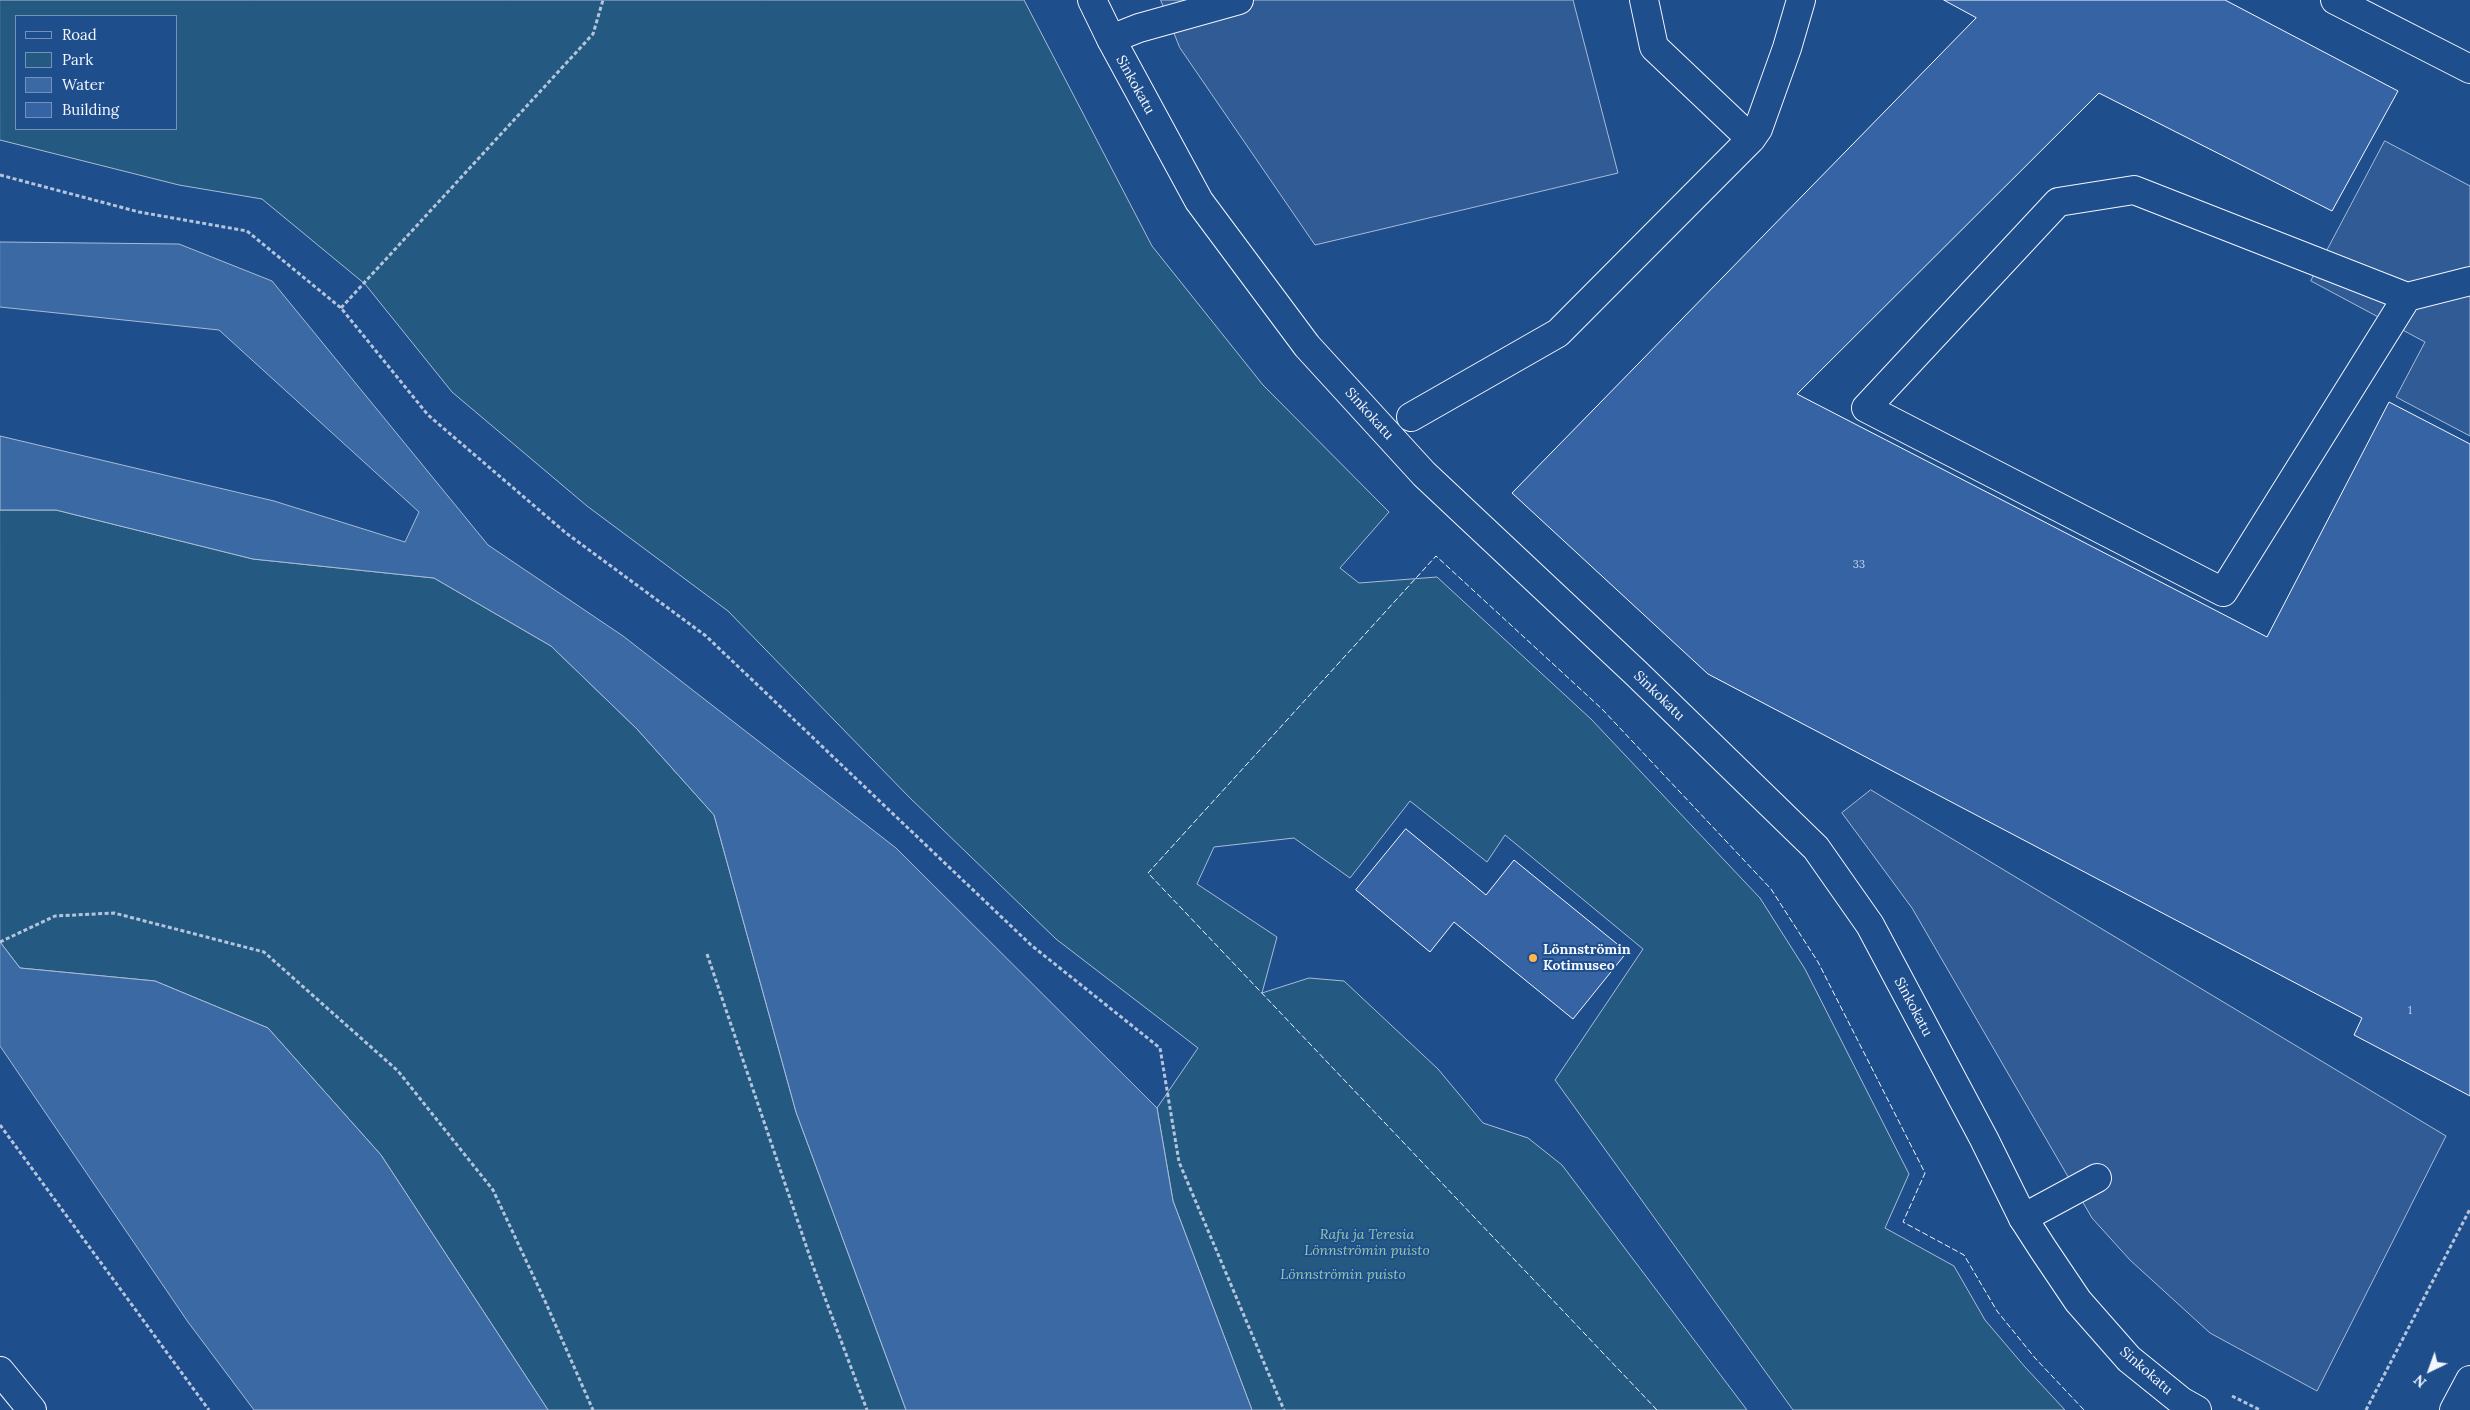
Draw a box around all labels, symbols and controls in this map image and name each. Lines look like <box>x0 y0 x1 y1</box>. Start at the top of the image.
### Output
legend <box>15 15 178 130</box>
text: Road <box>62 25 97 44</box>
text: Park <box>62 50 93 69</box>
street label: Sinkokatu <box>1112 53 1158 117</box>
text: Water <box>62 75 104 94</box>
text: Building <box>62 100 119 119</box>
street label: Sinkokatu <box>1341 384 1397 444</box>
house number: 33 <box>1853 558 1865 572</box>
street label: Sinkokatu <box>1630 668 1688 724</box>
place label: Lönnströmin Kotimuseo <box>1543 942 1631 974</box>
marker: Lönnströmin Kotimuseo <box>1527 952 1539 964</box>
street label: Sinkokatu <box>1890 975 1936 1039</box>
house number: 1 <box>2408 1004 2412 1018</box>
park label: Rafu ja Teresia Lönnströmin puisto <box>1304 1227 1430 1260</box>
park label: Lönnströmin puisto <box>1280 1267 1406 1283</box>
street label: Sinkokatu <box>2116 1344 2176 1398</box>
north arrow <box>2405 1345 2455 1395</box>
text: N <box>2410 1371 2430 1391</box>

